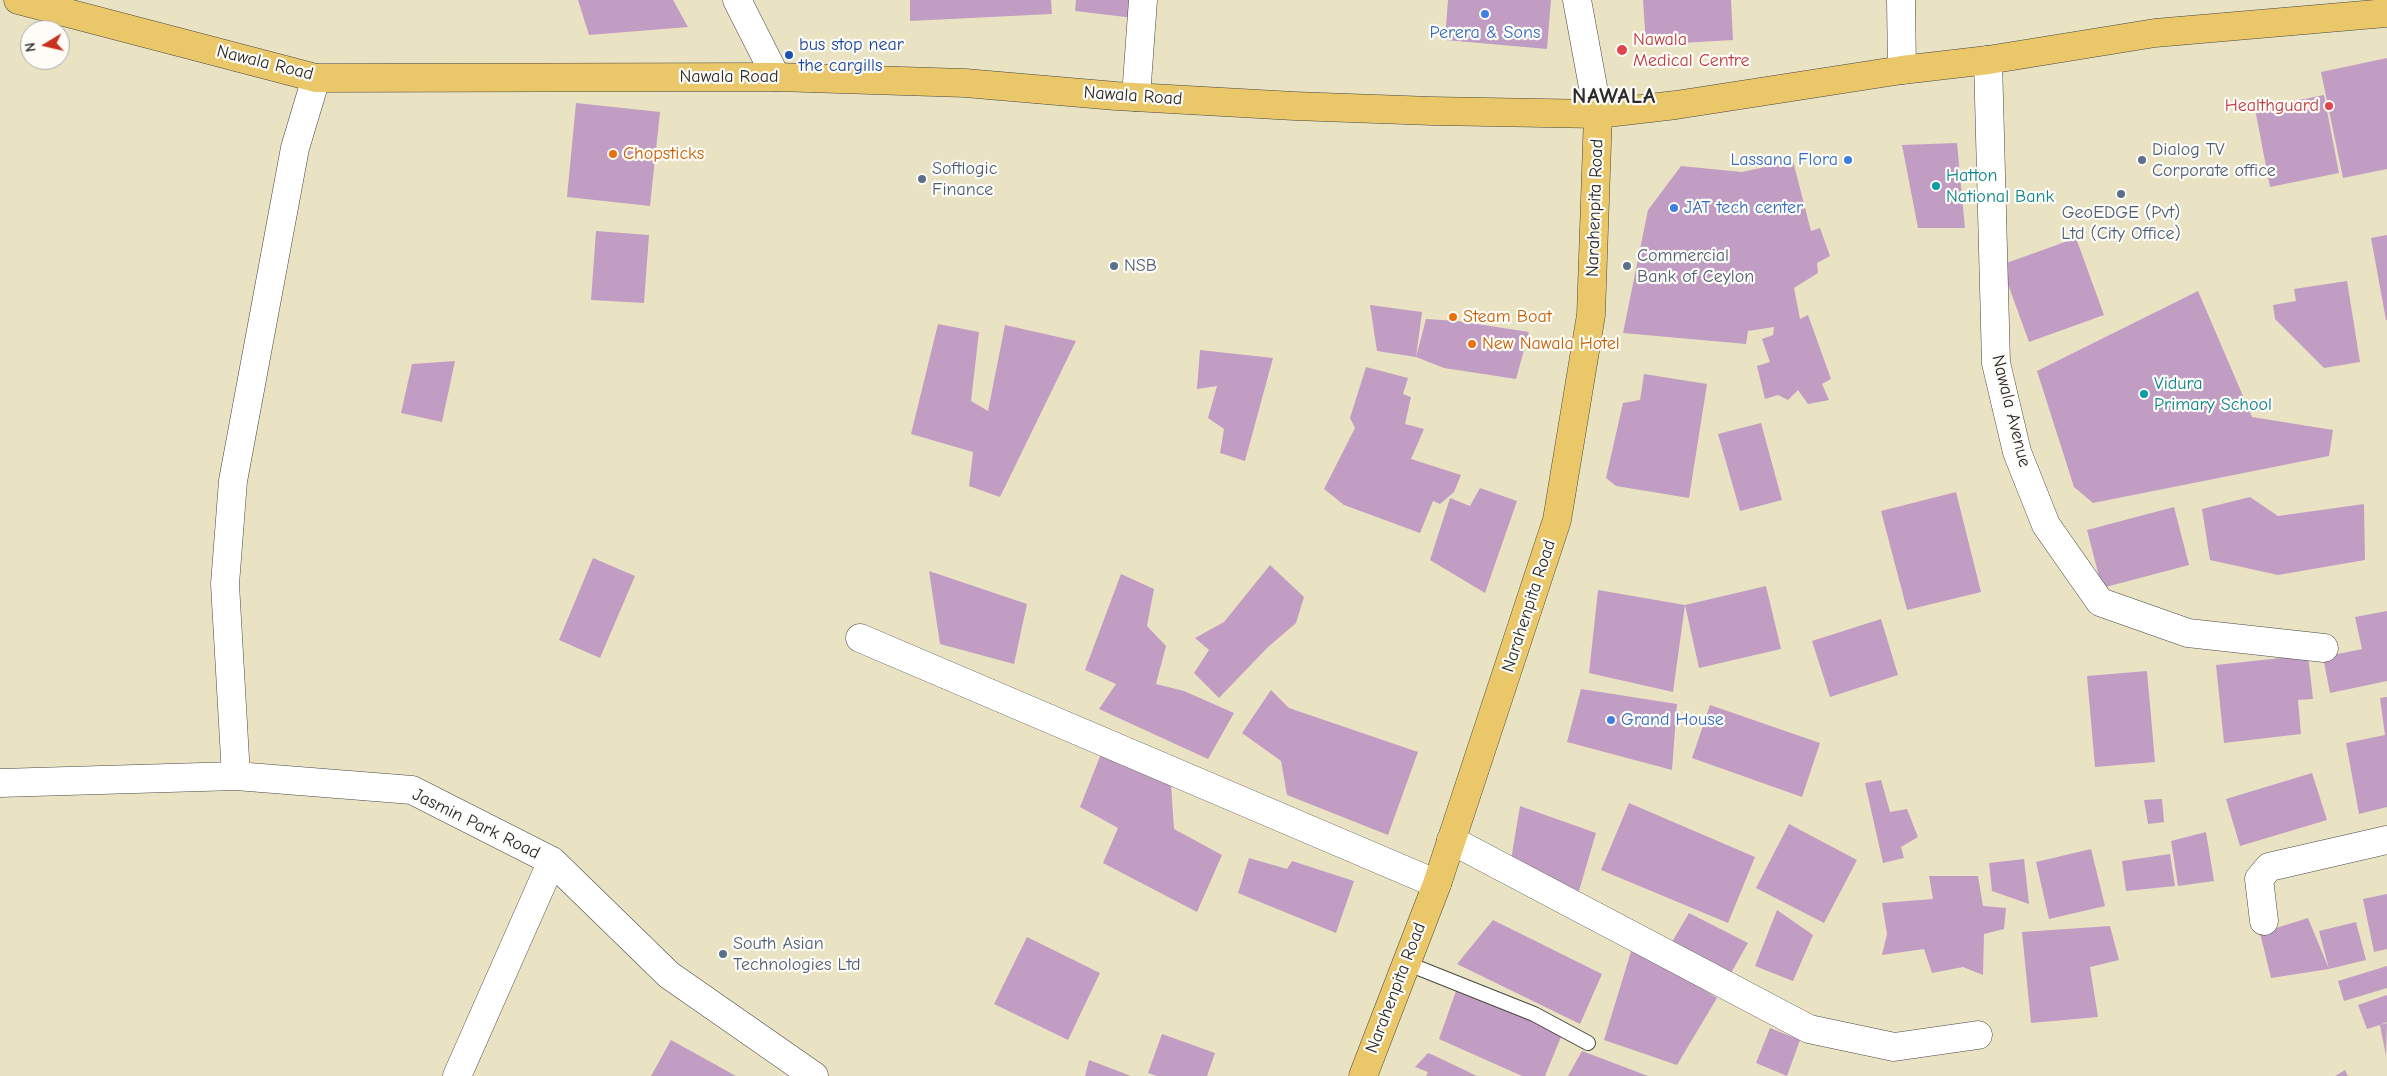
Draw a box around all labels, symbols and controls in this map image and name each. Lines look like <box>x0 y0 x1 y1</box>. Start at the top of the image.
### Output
marker: Perera & Sons <box>1479 8 1491 20</box>
north arrow <box>20 20 70 70</box>
place label: Perera & Sons <box>1430 22 1540 44</box>
place label: Nawala Medical Centre <box>1633 29 1750 72</box>
place label: bus stop near the cargills <box>799 34 904 76</box>
text: N <box>22 41 40 53</box>
street label: Nawala Road <box>214 41 316 85</box>
marker: Nawala Medical Centre <box>1615 43 1629 57</box>
marker: bus stop near the cargills <box>783 49 795 61</box>
street label: Nawala Road <box>680 66 778 88</box>
street label: Nawala Road <box>1083 82 1183 110</box>
district label: NAWALA <box>1571 84 1657 110</box>
place label: Healthguard <box>2225 95 2319 117</box>
marker: Healthguard <box>2323 100 2335 112</box>
street label: Narahenpita Road <box>1582 139 1608 277</box>
place label: Dialog TV Corporate office <box>2152 139 2276 182</box>
place label: Chopsticks <box>623 143 704 165</box>
marker: Chopsticks <box>607 148 619 160</box>
place label: Lassana Flora <box>1731 149 1838 171</box>
marker: Lassana Flora <box>1842 154 1854 166</box>
marker: Dialog TV Corporate office <box>2136 154 2148 166</box>
place label: Softlogic Finance <box>932 158 997 200</box>
place label: Hatton National Bank <box>1946 165 2054 208</box>
marker: Softlogic Finance <box>916 173 928 185</box>
marker: Hatton National Bank <box>1930 180 1942 192</box>
marker: GeoEDGE (Pvt) Ltd (City Office) <box>2115 188 2127 200</box>
place label: JAT tech center <box>1684 197 1803 219</box>
marker: JAT tech center <box>1668 202 1680 214</box>
place label: GeoEDGE (Pvt) Ltd (City Office) <box>2061 202 2181 244</box>
place label: Commercial Bank of Ceylon <box>1637 245 1754 288</box>
place label: NSB <box>1124 255 1157 277</box>
marker: NSB <box>1108 260 1120 272</box>
marker: Commercial Bank of Ceylon <box>1621 260 1633 272</box>
place label: Steam Boat <box>1463 306 1552 328</box>
marker: Steam Boat <box>1447 311 1459 323</box>
place label: New Nawala Hotel <box>1482 333 1620 355</box>
marker: New Nawala Hotel <box>1466 338 1478 350</box>
street label: Nawala Avenue <box>1987 353 2035 469</box>
place label: Vidura Primary School <box>2154 373 2272 416</box>
marker: Vidura Primary School <box>2138 388 2150 400</box>
street label: Narahenpita Road <box>1497 537 1561 675</box>
place label: Grand House <box>1621 709 1724 731</box>
marker: Grand House <box>1605 714 1617 726</box>
street label: Jasmin Park Road <box>409 784 543 864</box>
street label: Narahenpita Road <box>1361 920 1431 1056</box>
place label: South Asian Technologies Ltd <box>733 933 861 976</box>
marker: South Asian Technologies Ltd <box>717 948 729 960</box>

